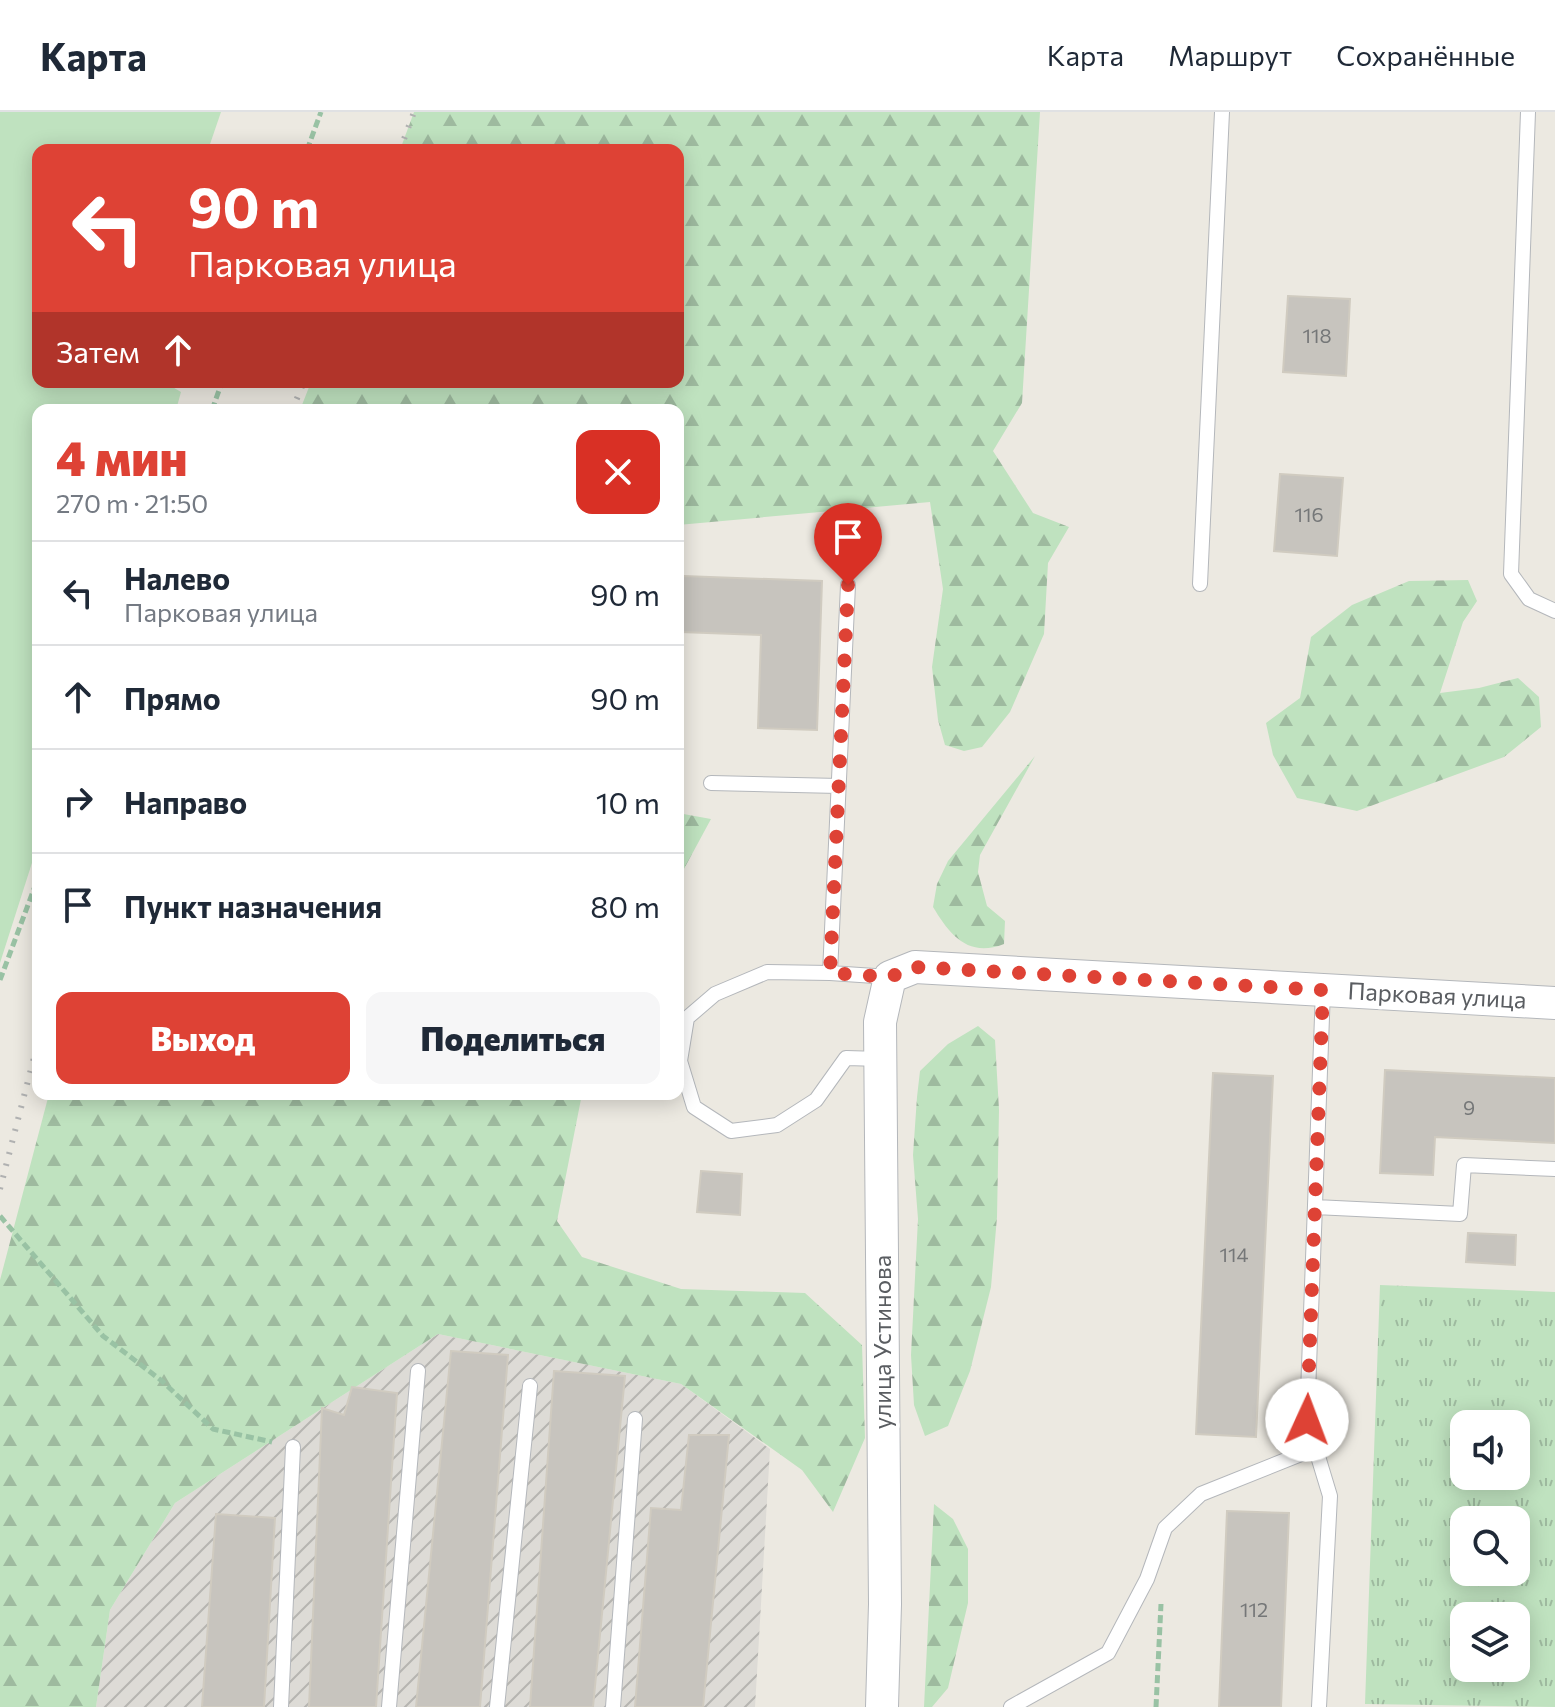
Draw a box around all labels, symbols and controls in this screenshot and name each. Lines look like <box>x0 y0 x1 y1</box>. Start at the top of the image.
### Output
text: Карта <box>40 32 147 79</box>
text: Карта <box>1047 38 1124 72</box>
text: Маршрут <box>1168 38 1292 72</box>
text: Сохранённые <box>1336 38 1515 72</box>
text: 90 m <box>188 171 319 240</box>
icon: left <box>56 176 160 280</box>
text: Парковая улица <box>188 240 457 284</box>
house number: 118 <box>1302 323 1332 347</box>
icon: ahead <box>156 328 200 372</box>
text: Затем <box>56 332 140 369</box>
text: 4 мин <box>56 427 188 486</box>
button: close <box>576 430 660 514</box>
text: 270 m · 21:50 <box>56 487 208 518</box>
house number: 116 <box>1294 502 1324 526</box>
pin <box>814 503 882 585</box>
icon: arrive <box>826 515 870 559</box>
text: Налево <box>124 559 230 596</box>
icon: left <box>56 571 100 615</box>
text: 90 m <box>590 575 660 612</box>
text: Парковая улица <box>124 596 318 627</box>
icon: ahead <box>56 675 100 719</box>
text: Прямо <box>124 679 221 716</box>
text: 90 m <box>590 679 660 716</box>
icon: right <box>56 779 100 823</box>
text: Направо <box>124 783 247 820</box>
text: 10 m <box>596 783 660 820</box>
icon: arrive <box>56 883 100 927</box>
text: Пункт назначения <box>124 887 382 924</box>
text: 80 m <box>590 887 660 924</box>
street label: Парковая улица <box>1347 975 1527 1014</box>
button: Выход <box>56 992 350 1084</box>
button: Поделиться <box>366 992 660 1084</box>
house number: 9 <box>1463 1095 1475 1119</box>
house number: 114 <box>1219 1242 1249 1266</box>
street label: улица Устинова <box>867 1255 896 1429</box>
position arrow <box>1265 1378 1349 1462</box>
map controls <box>1450 1410 1530 1682</box>
button: sound <box>1450 1410 1530 1490</box>
button: search <box>1450 1506 1530 1586</box>
house number: 112 <box>1240 1597 1268 1621</box>
button: layers <box>1450 1602 1530 1682</box>

